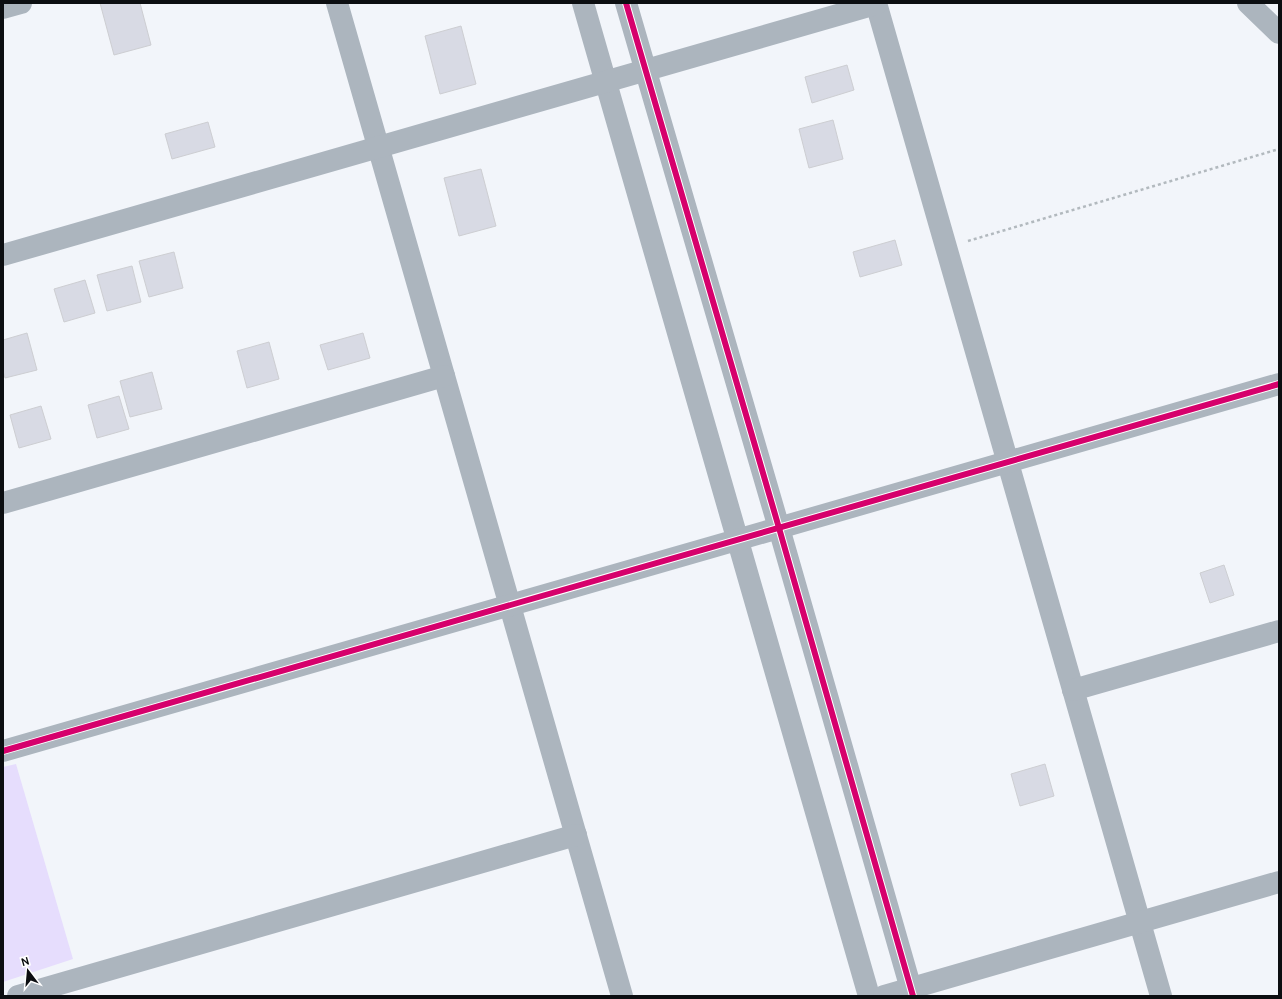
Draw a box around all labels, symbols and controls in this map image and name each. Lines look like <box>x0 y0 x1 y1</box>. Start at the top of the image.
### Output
north arrow <box>8 951 48 991</box>
text: N <box>20 954 31 969</box>

